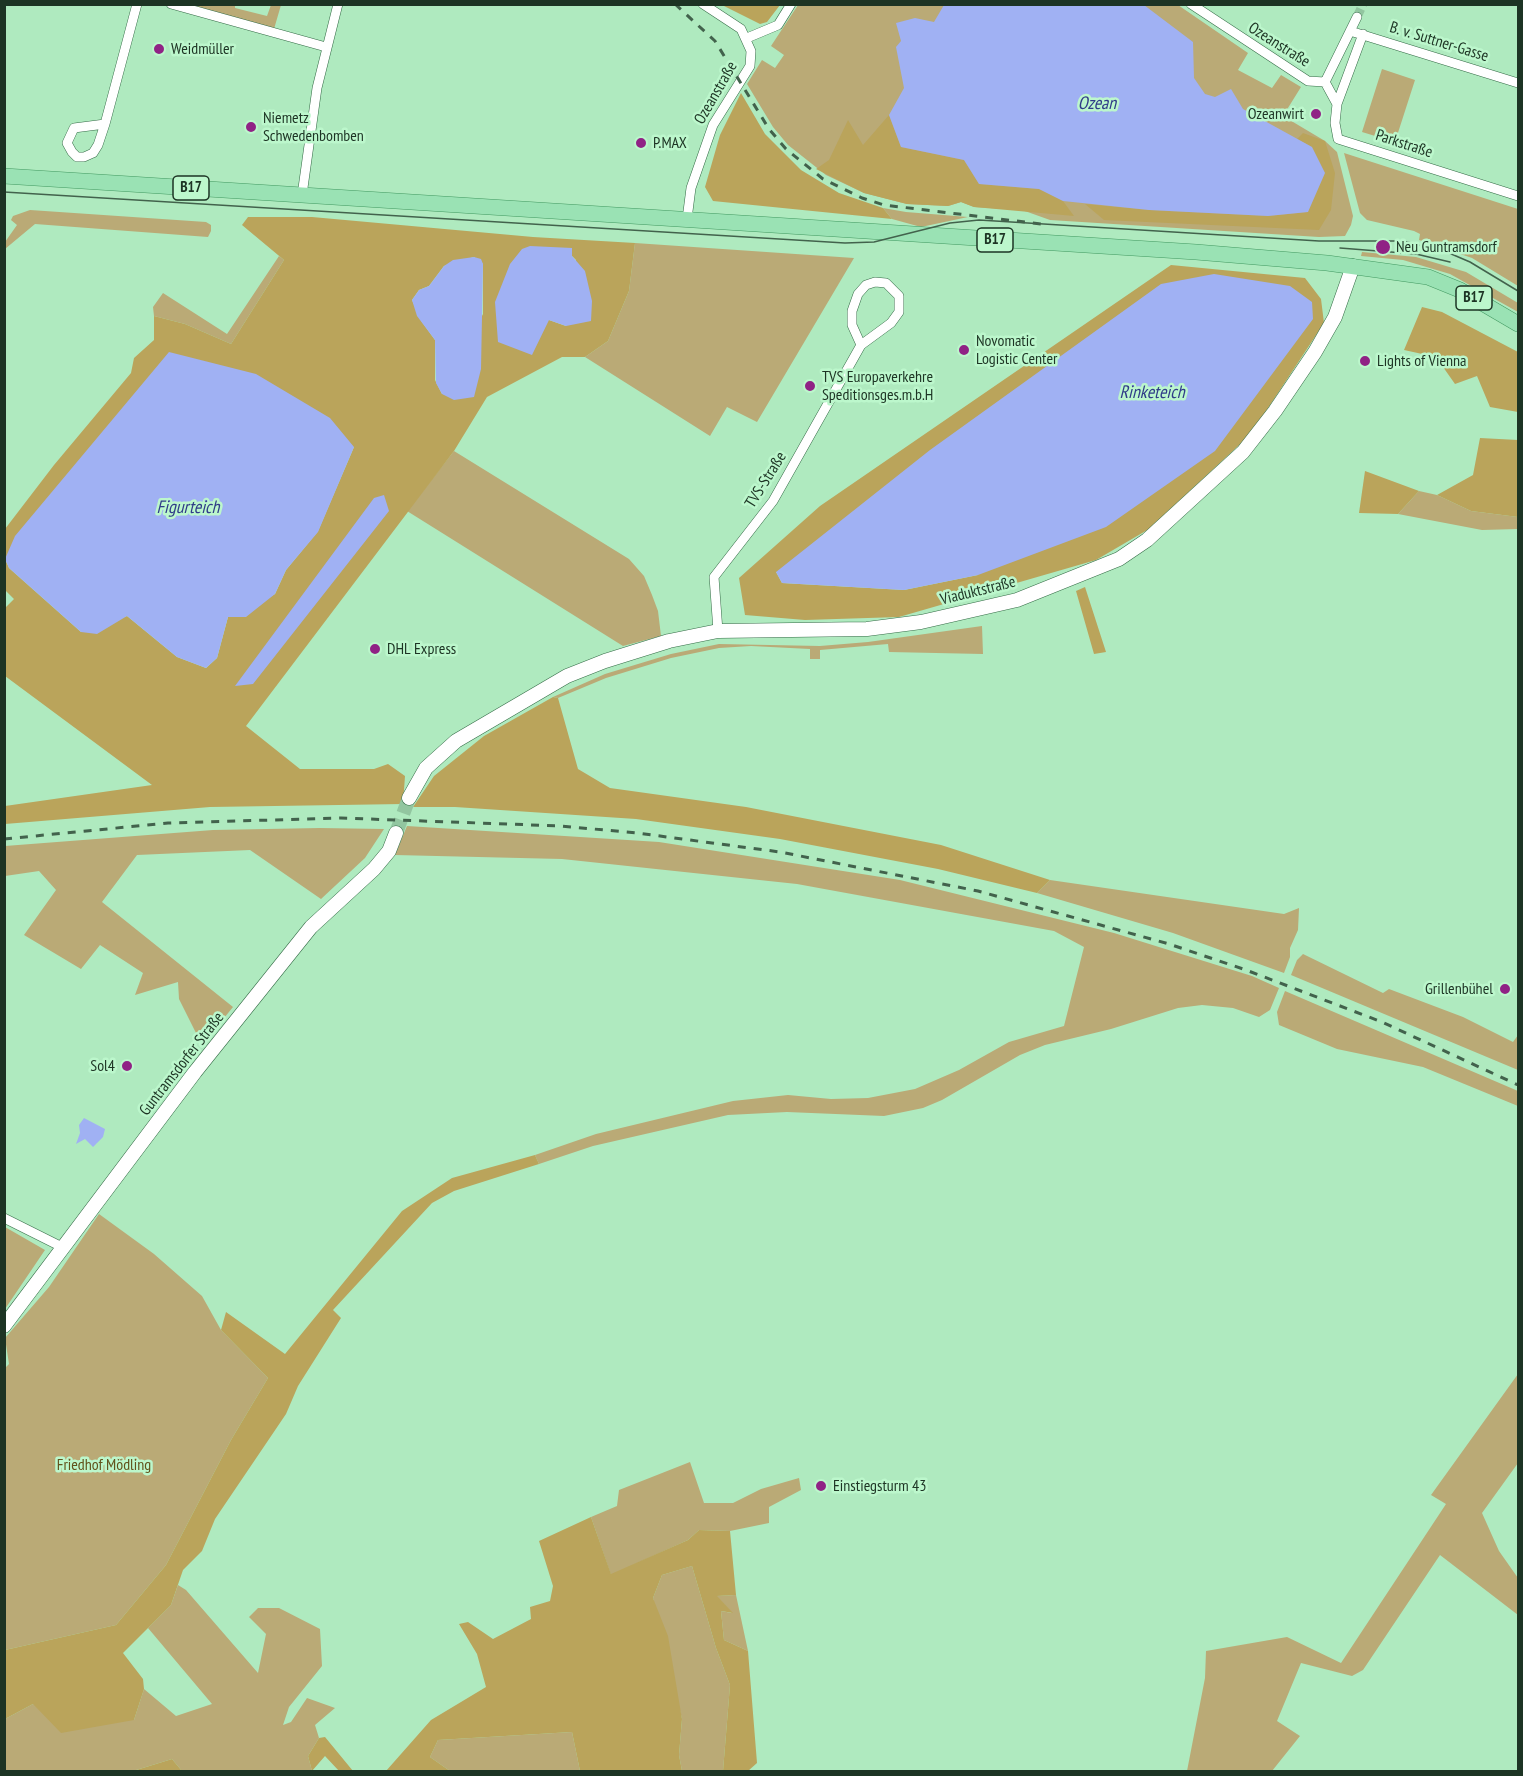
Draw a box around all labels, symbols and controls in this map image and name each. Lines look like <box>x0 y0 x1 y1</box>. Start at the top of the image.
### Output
street label: B. v. Suttner-Gasse <box>1387 18 1491 66</box>
street label: Ozeanstraße <box>1245 19 1313 71</box>
place label: Weidmüller <box>171 39 234 59</box>
marker: Weidmüller <box>152 42 166 56</box>
street label: Ozeanstraße <box>690 58 742 128</box>
water label: Ozean <box>1078 93 1116 115</box>
place label: Ozeanwirt <box>1248 104 1304 124</box>
marker: Ozeanwirt <box>1309 107 1323 121</box>
place label: Niemetz Schwedenbomben <box>263 108 364 146</box>
marker: Niemetz Schwedenbomben <box>244 120 258 134</box>
street label: Parkstraße <box>1373 126 1435 162</box>
place label: P.MAX <box>653 133 687 153</box>
marker: P.MAX <box>634 136 648 150</box>
road number: B17 <box>173 176 209 200</box>
road number: B17 <box>977 228 1013 252</box>
place label: Neu Guntramsdorf <box>1396 237 1497 257</box>
marker: Neu Guntramsdorf <box>1374 238 1392 256</box>
road number: B17 <box>1456 286 1492 310</box>
place label: Novomatic Logistic Center <box>976 331 1057 369</box>
marker: Novomatic Logistic Center <box>957 343 971 357</box>
place label: Lights of Vienna <box>1377 351 1466 371</box>
marker: Lights of Vienna <box>1358 354 1372 368</box>
place label: TVS Europaverkehre Speditionsges.m.b.H <box>822 367 933 405</box>
marker: TVS Europaverkehre Speditionsges.m.b.H <box>803 379 817 393</box>
water label: Rinketeich <box>1119 382 1185 404</box>
street label: TVS-Straße <box>741 448 791 512</box>
water label: Figurteich <box>157 497 219 519</box>
street label: Viaduktstraße <box>938 572 1018 610</box>
place label: DHL Express <box>387 639 456 659</box>
marker: DHL Express <box>368 642 382 656</box>
place label: Grillenbühel <box>1425 979 1493 999</box>
marker: Grillenbühel <box>1498 982 1512 996</box>
street label: Guntramsdorfer Straße <box>136 1008 228 1120</box>
place label: Sol4 <box>90 1056 115 1076</box>
marker: Sol4 <box>120 1059 134 1073</box>
park label: Friedhof Mödling <box>57 1455 151 1475</box>
place label: Einstiegsturm 43 <box>833 1476 926 1496</box>
marker: Einstiegsturm 43 <box>814 1479 828 1493</box>

